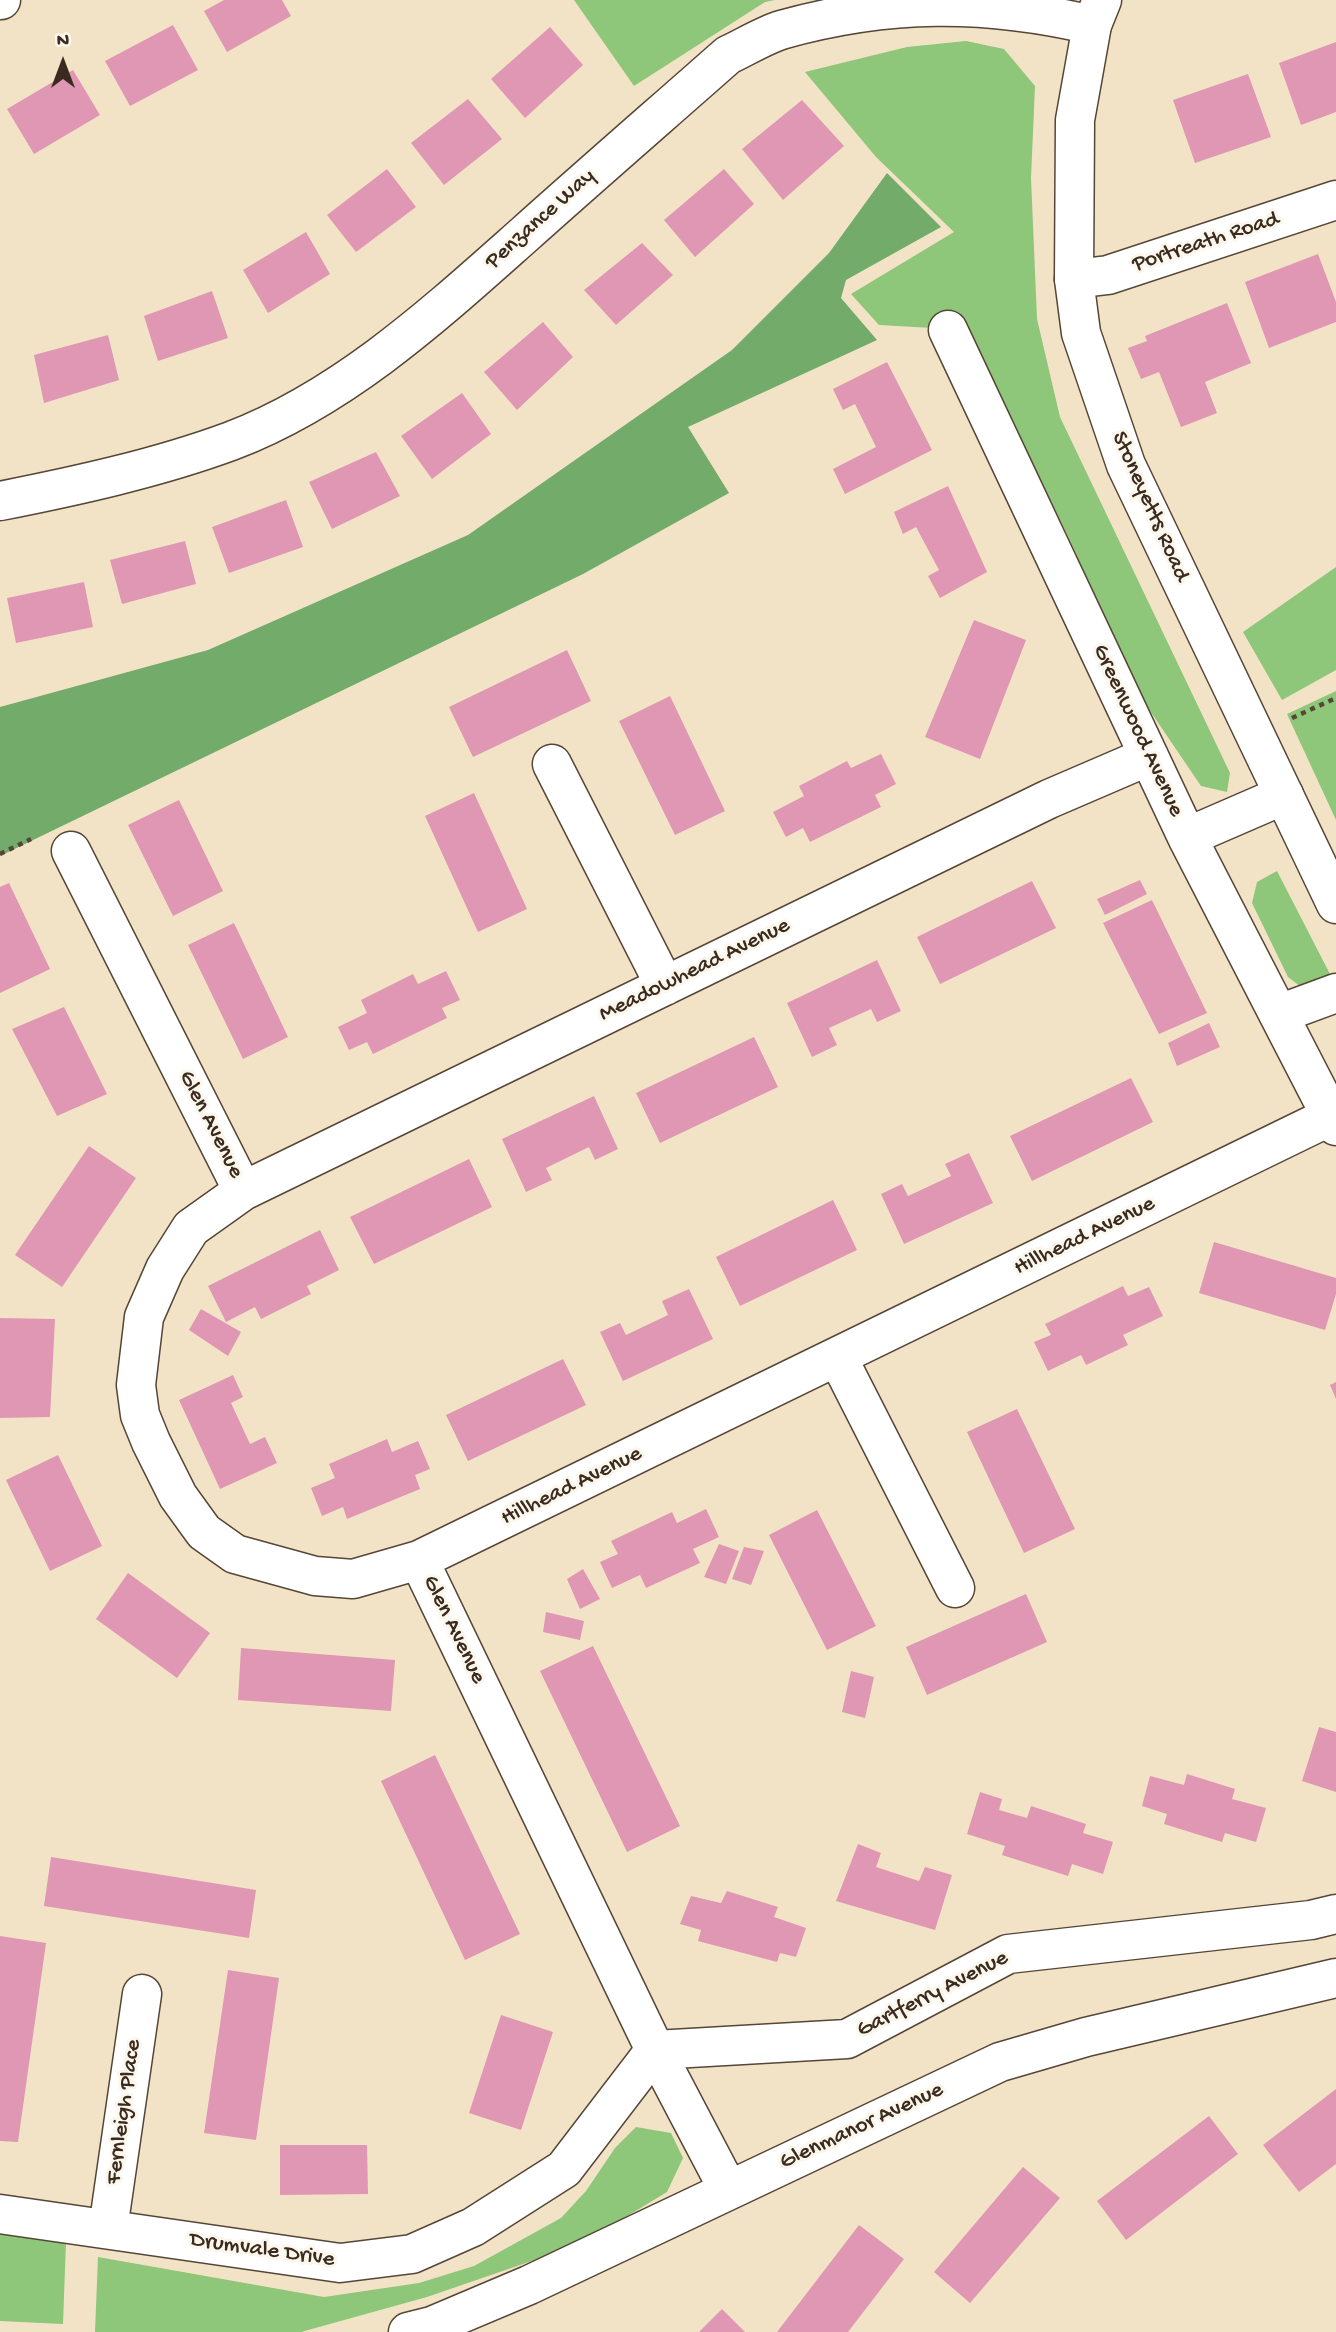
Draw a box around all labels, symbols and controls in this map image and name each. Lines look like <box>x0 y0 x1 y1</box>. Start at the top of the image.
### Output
north arrow <box>28 28 98 98</box>
text: N <box>57 30 69 53</box>
street label: Penzance Way <box>480 164 602 276</box>
street label: Portreath Road <box>1129 206 1283 280</box>
street label: Stoneyetts Road <box>1104 428 1194 586</box>
street label: Greenwood Avenue <box>1085 640 1189 822</box>
street label: Meadowhead Avenue <box>595 913 795 1029</box>
street label: Glen Avenue <box>171 1067 249 1183</box>
street label: Hillhead Avenue <box>1010 1191 1160 1283</box>
street label: Hillhead Avenue <box>497 1441 647 1533</box>
street label: Glen Avenue <box>415 1571 491 1689</box>
street label: Gartferry Avenue <box>853 1945 1013 2045</box>
street label: Fernleigh Place <box>101 2038 149 2186</box>
street label: Glenmanor Avenue <box>776 2077 948 2177</box>
street label: Drumvale Drive <box>188 2227 336 2275</box>

